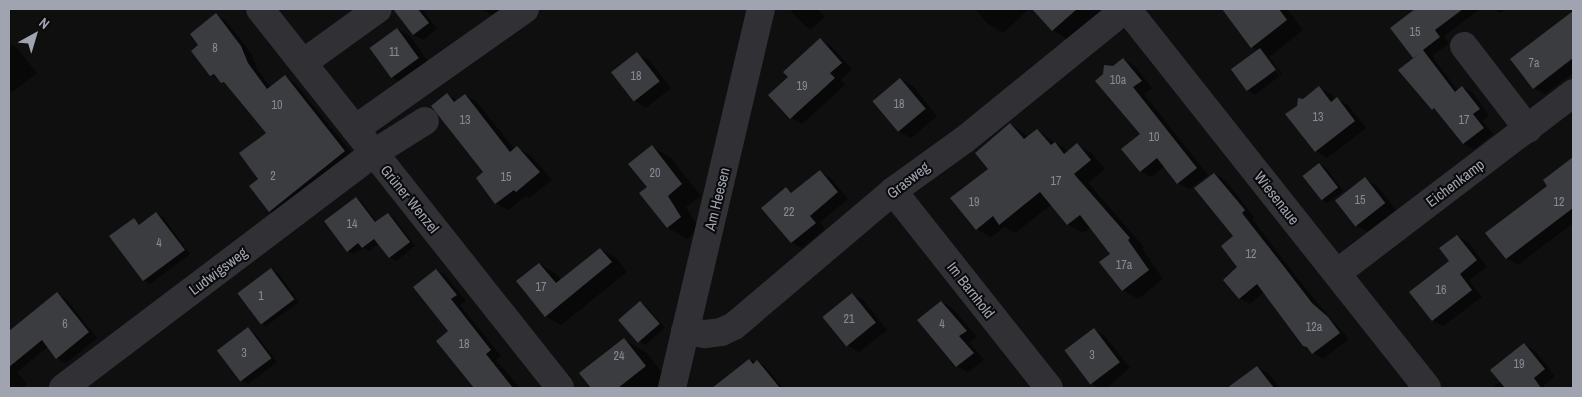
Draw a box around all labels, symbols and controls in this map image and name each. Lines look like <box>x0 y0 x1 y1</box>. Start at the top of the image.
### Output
north arrow <box>10 10 60 60</box>
text: N <box>36 14 53 33</box>
house number: 15 <box>1410 26 1420 40</box>
house number: 8 <box>212 42 218 56</box>
house number: 11 <box>389 46 399 60</box>
house number: 7a <box>1529 57 1539 71</box>
house number: 18 <box>631 70 641 84</box>
house number: 10a <box>1110 74 1126 88</box>
house number: 19 <box>797 80 807 94</box>
house number: 18 <box>894 98 904 112</box>
house number: 10 <box>272 99 282 113</box>
house number: 13 <box>1313 111 1323 125</box>
house number: 13 <box>460 114 470 128</box>
house number: 17 <box>1459 114 1469 128</box>
house number: 10 <box>1149 131 1159 145</box>
street label: Eichenkamp <box>1422 155 1488 211</box>
street label: Grasweg <box>883 158 933 202</box>
street label: Grüner Wenzel <box>377 161 443 237</box>
street label: Am Heesen <box>700 166 734 232</box>
house number: 20 <box>650 167 660 181</box>
street label: Wiesenaue <box>1251 168 1303 228</box>
house number: 2 <box>270 170 276 184</box>
house number: 15 <box>501 171 511 185</box>
house number: 17 <box>1051 175 1061 189</box>
house number: 15 <box>1355 194 1365 208</box>
house number: 19 <box>969 196 979 210</box>
house number: 12 <box>1554 196 1564 210</box>
house number: 22 <box>784 206 794 220</box>
house number: 14 <box>347 218 357 232</box>
house number: 4 <box>156 237 162 251</box>
street label: Ludwigsweg <box>185 243 251 299</box>
house number: 12 <box>1246 248 1256 262</box>
street label: Im Barnhold <box>943 258 999 322</box>
house number: 17a <box>1116 259 1132 273</box>
house number: 17 <box>536 281 546 295</box>
house number: 16 <box>1436 284 1446 298</box>
house number: 1 <box>258 290 264 304</box>
house number: 21 <box>844 313 854 327</box>
house number: 6 <box>62 318 68 332</box>
house number: 4 <box>939 318 945 332</box>
house number: 12a <box>1306 321 1322 335</box>
house number: 18 <box>459 338 469 352</box>
house number: 3 <box>241 347 247 361</box>
house number: 3 <box>1089 349 1095 363</box>
house number: 24 <box>614 350 624 364</box>
house number: 19 <box>1514 358 1524 372</box>

